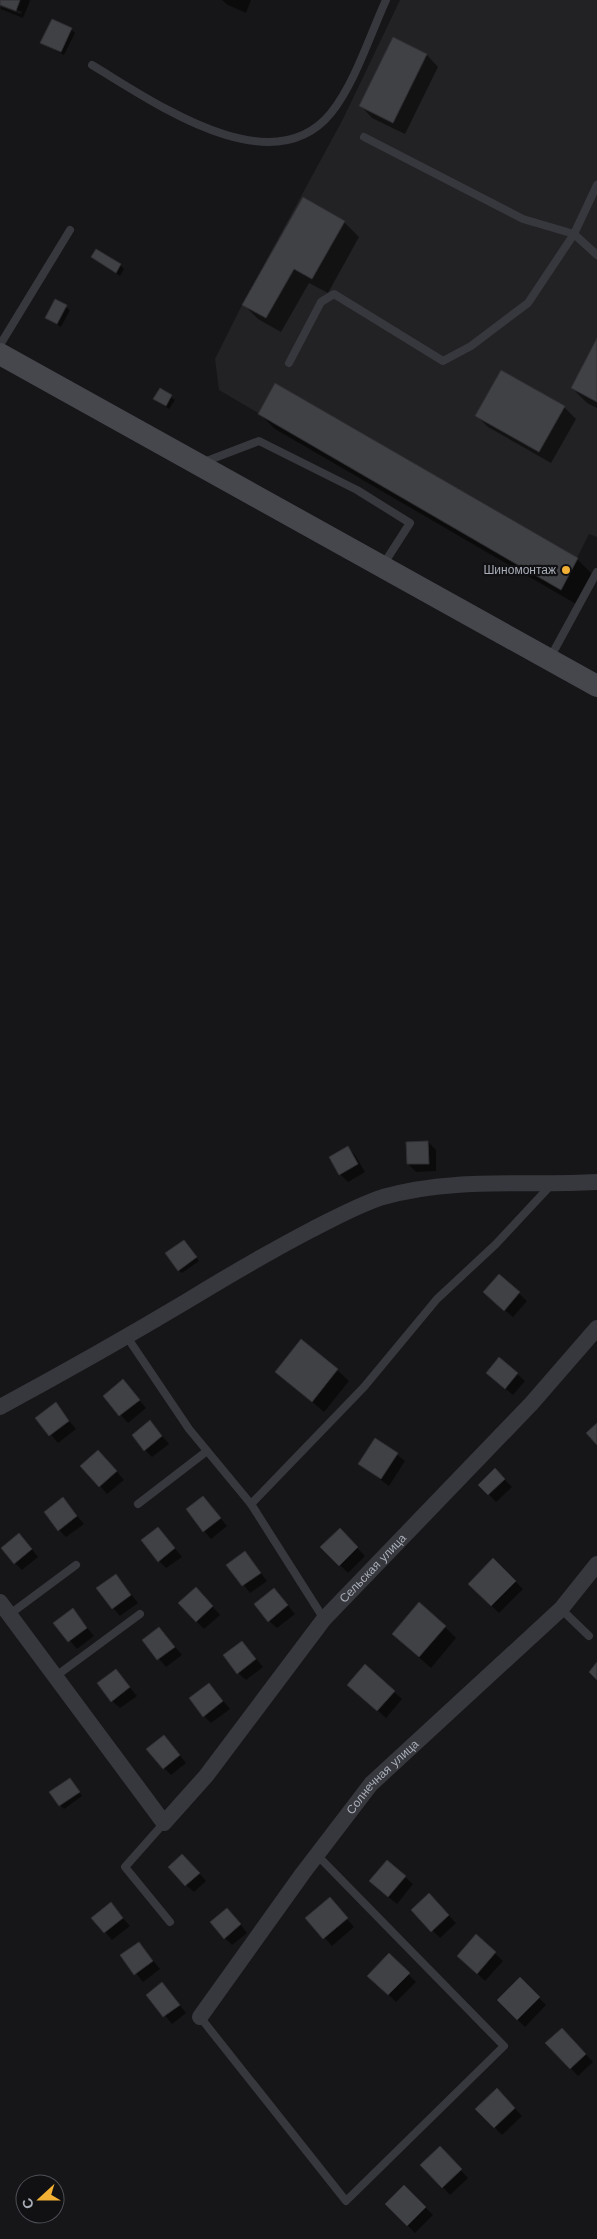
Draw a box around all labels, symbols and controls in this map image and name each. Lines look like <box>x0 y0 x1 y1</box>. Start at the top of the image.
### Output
place label: Шиномонтаж <box>483 563 556 577</box>
marker: Шиномонтаж <box>560 564 572 576</box>
street label: Сельская улица <box>337 1531 409 1606</box>
street label: Солнечная улица <box>343 1737 422 1817</box>
north arrow <box>15 2174 65 2224</box>
text: С <box>19 2196 37 2211</box>

